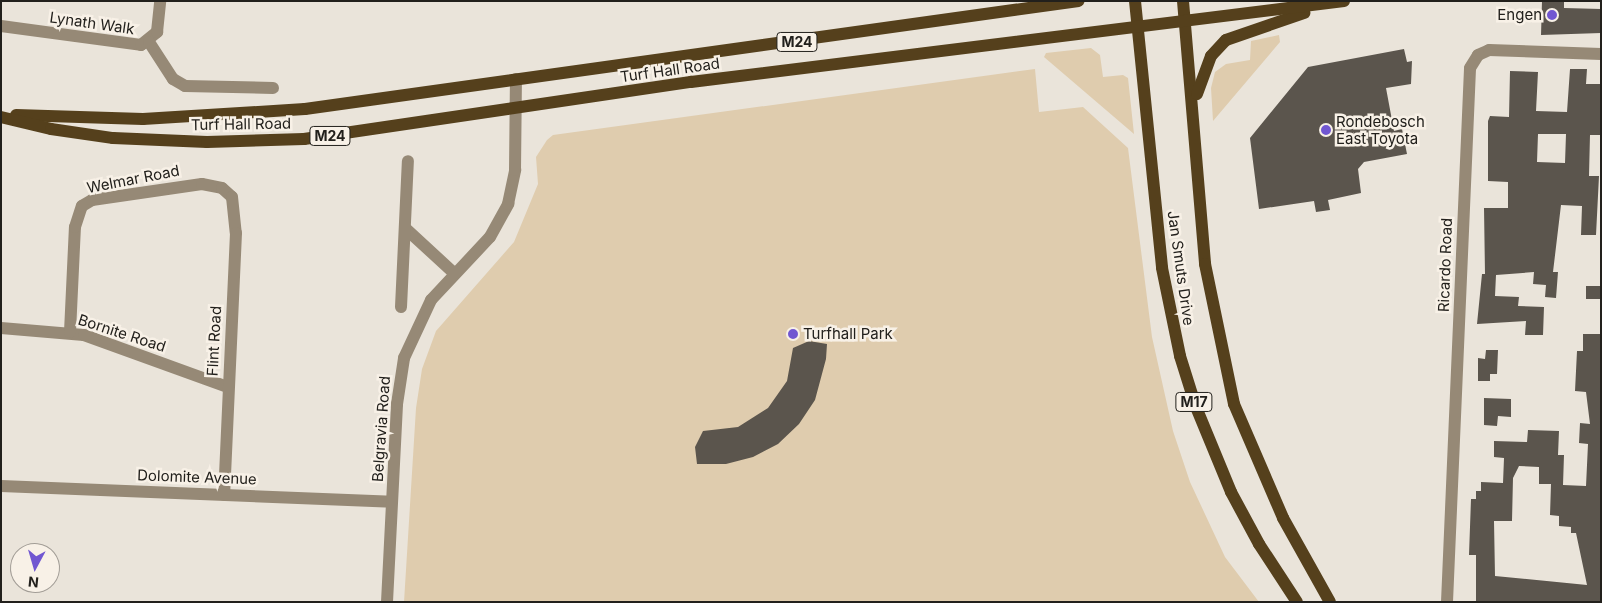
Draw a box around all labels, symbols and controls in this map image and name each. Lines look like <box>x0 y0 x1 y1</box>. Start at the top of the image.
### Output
place label: Engen <box>1497 6 1542 24</box>
street label: Lynath Walk <box>48 8 136 38</box>
marker: Engen <box>1546 9 1558 21</box>
road number: M24 <box>776 31 818 54</box>
street label: Turf Hall Road <box>619 54 721 86</box>
place label: Rondebosch East Toyota <box>1336 112 1425 147</box>
street label: Turf Hall Road <box>191 114 291 134</box>
road number: M24 <box>309 124 351 148</box>
marker: Rondebosch East Toyota <box>1320 124 1332 136</box>
street label: Welmar Road <box>85 161 181 197</box>
street label: Jan Smuts Drive <box>1164 209 1198 327</box>
street label: Ricardo Road <box>1434 218 1456 312</box>
street label: Flint Road <box>203 305 225 377</box>
street label: Bornite Road <box>76 310 168 356</box>
place label: Turfhall Park <box>803 325 893 343</box>
marker: Turfhall Park <box>787 328 799 340</box>
street label: Belgravia Road <box>368 375 394 483</box>
road number: M17 <box>1175 391 1213 414</box>
street label: Dolomite Avenue <box>137 466 257 488</box>
north arrow <box>10 543 60 593</box>
text: N <box>27 573 40 591</box>

